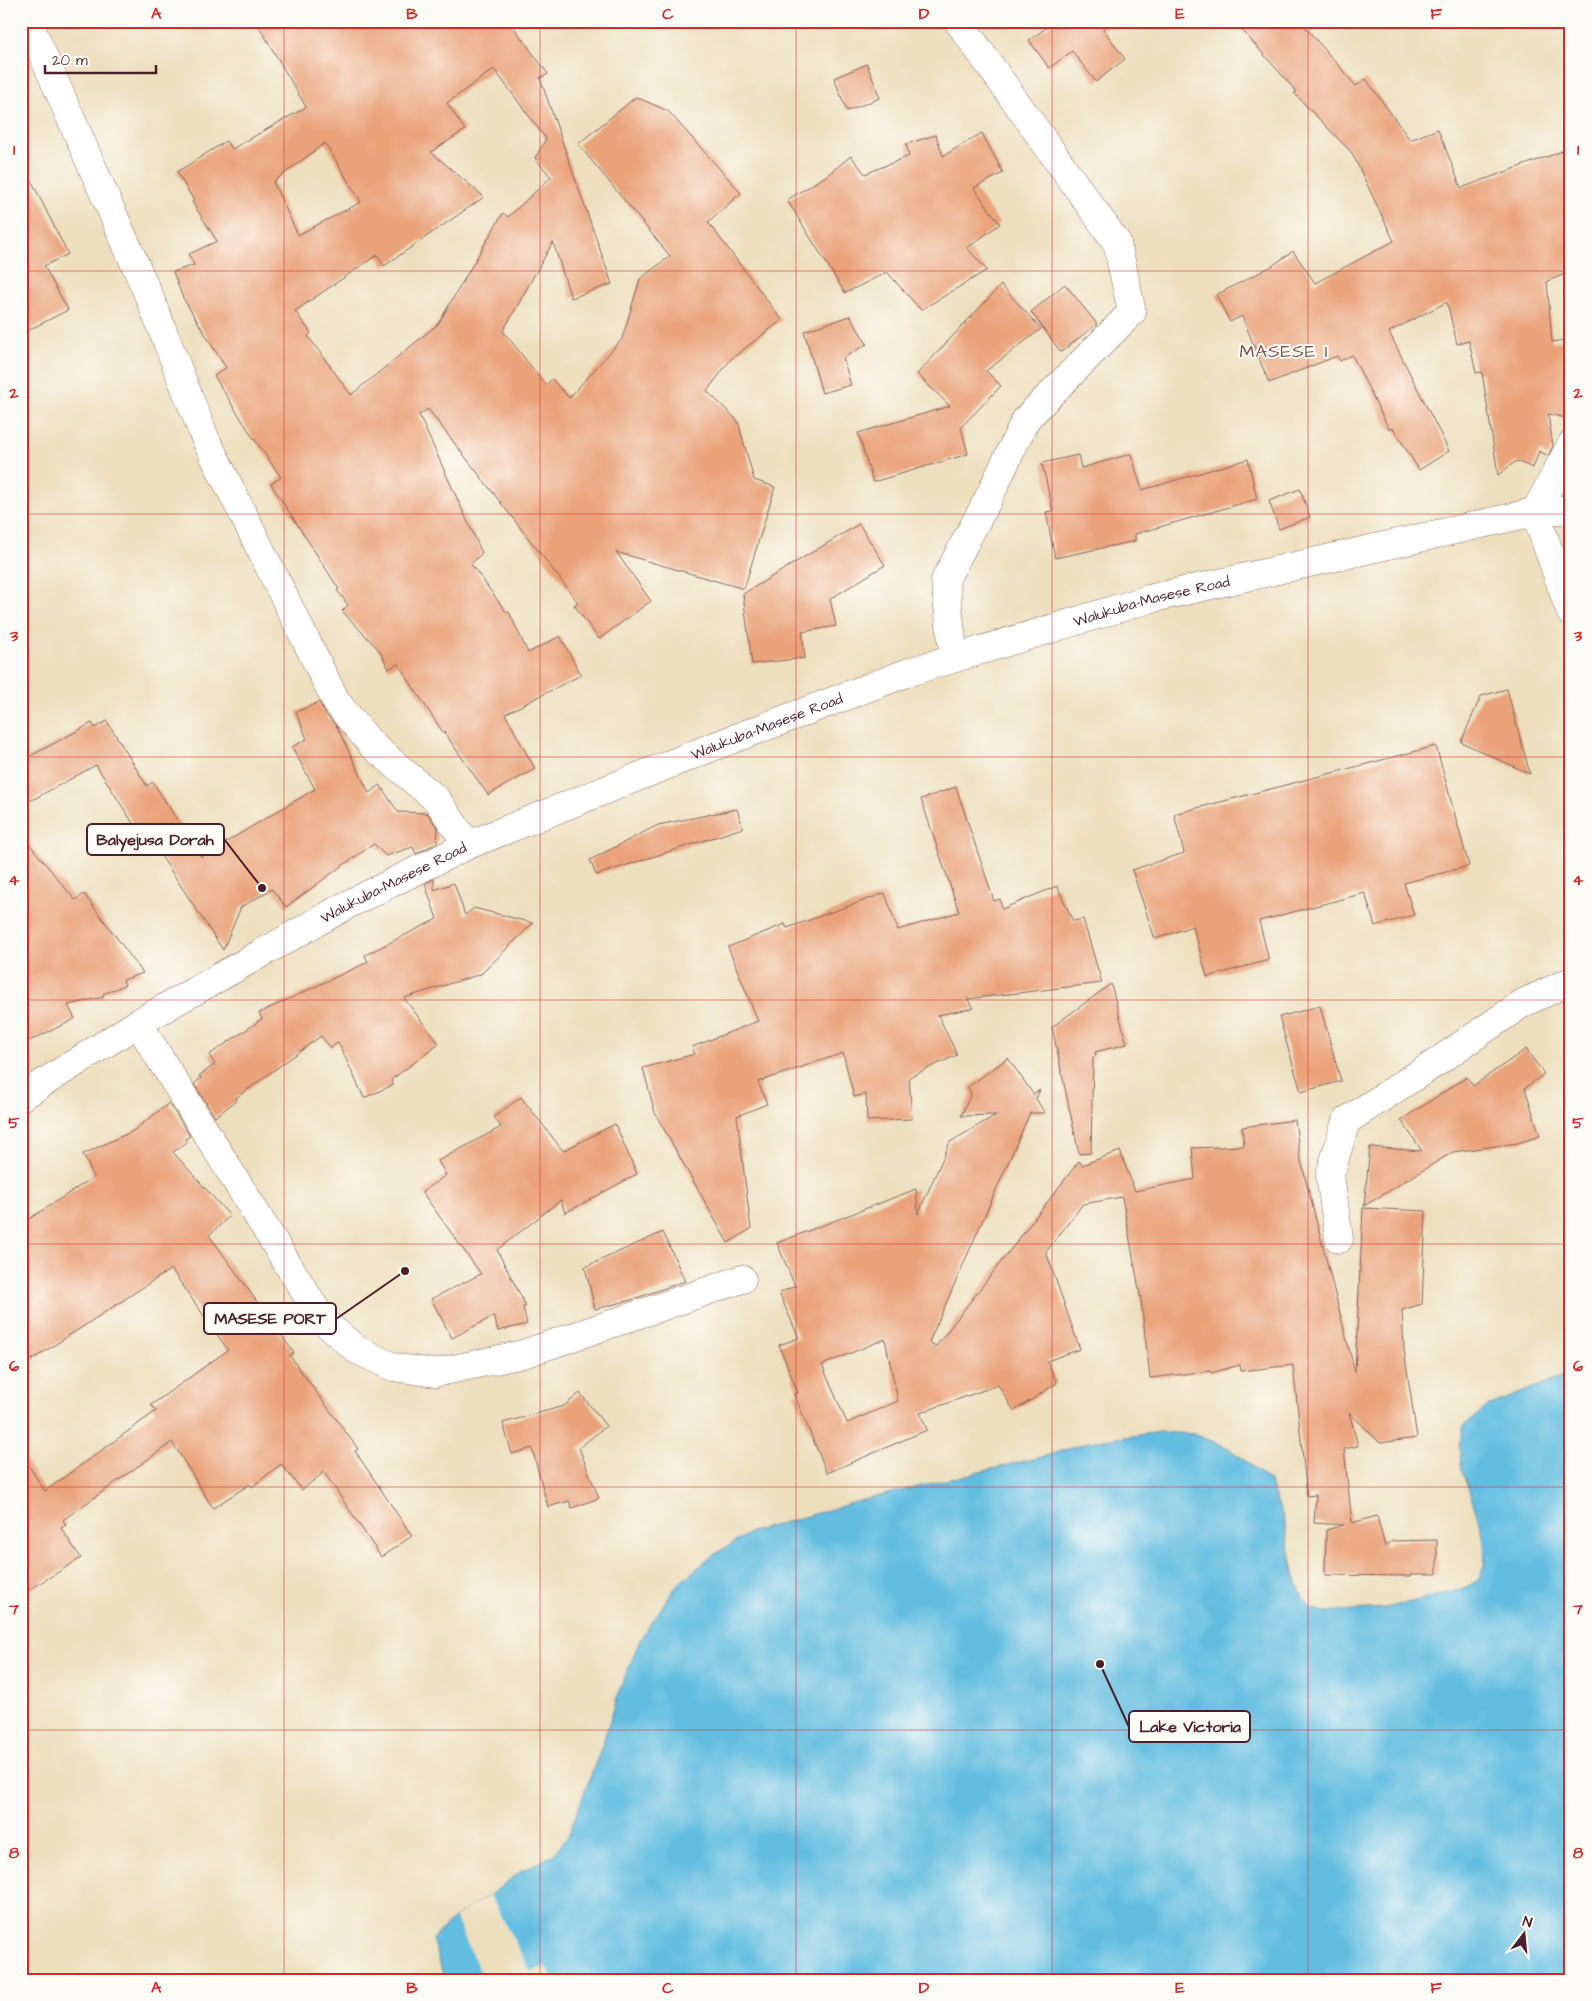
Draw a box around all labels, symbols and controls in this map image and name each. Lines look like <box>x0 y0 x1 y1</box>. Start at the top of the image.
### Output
text: A <box>151 3 162 25</box>
text: B <box>406 3 418 25</box>
text: C <box>662 3 674 25</box>
text: D <box>919 3 930 25</box>
text: E <box>1175 3 1185 25</box>
text: F <box>1430 3 1442 25</box>
scale bar <box>45 42 156 74</box>
text: 20 m <box>52 50 88 71</box>
text: 1 <box>13 139 16 161</box>
text: 1 <box>1577 139 1580 161</box>
district label: MASESE I <box>1240 339 1328 364</box>
text: 2 <box>8 382 19 404</box>
text: 2 <box>1572 382 1583 404</box>
street label: Walukuba-Masese Road <box>1071 571 1232 632</box>
text: 3 <box>9 625 19 647</box>
text: 3 <box>1573 625 1583 647</box>
street label: Walukuba-Masese Road <box>688 688 846 766</box>
callout: Balyejusa Dorah <box>87 824 224 855</box>
text: Balyejusa Dorah <box>96 829 215 852</box>
street label: Walukuba-Masese Road <box>317 837 471 929</box>
text: 4 <box>9 869 20 891</box>
text: 4 <box>1573 869 1584 891</box>
text: 5 <box>8 1112 20 1134</box>
text: 5 <box>1572 1112 1584 1134</box>
callout: MASESE PORT <box>204 1303 336 1334</box>
text: MASESE PORT <box>214 1308 327 1330</box>
text: 6 <box>9 1355 19 1377</box>
text: 6 <box>1573 1355 1583 1377</box>
text: 7 <box>8 1598 19 1620</box>
text: 7 <box>1572 1598 1583 1620</box>
callout: Lake Victoria <box>1129 1711 1250 1742</box>
text: Lake Victoria <box>1139 1716 1242 1738</box>
text: 8 <box>9 1842 20 1864</box>
text: 8 <box>1573 1842 1584 1864</box>
north arrow <box>1500 1908 1550 1958</box>
text: N <box>1520 1912 1534 1933</box>
text: A <box>151 1977 162 1999</box>
text: B <box>406 1977 418 1999</box>
text: C <box>662 1977 674 1999</box>
text: D <box>919 1977 930 1999</box>
text: E <box>1175 1977 1185 1999</box>
text: F <box>1430 1977 1442 1999</box>

